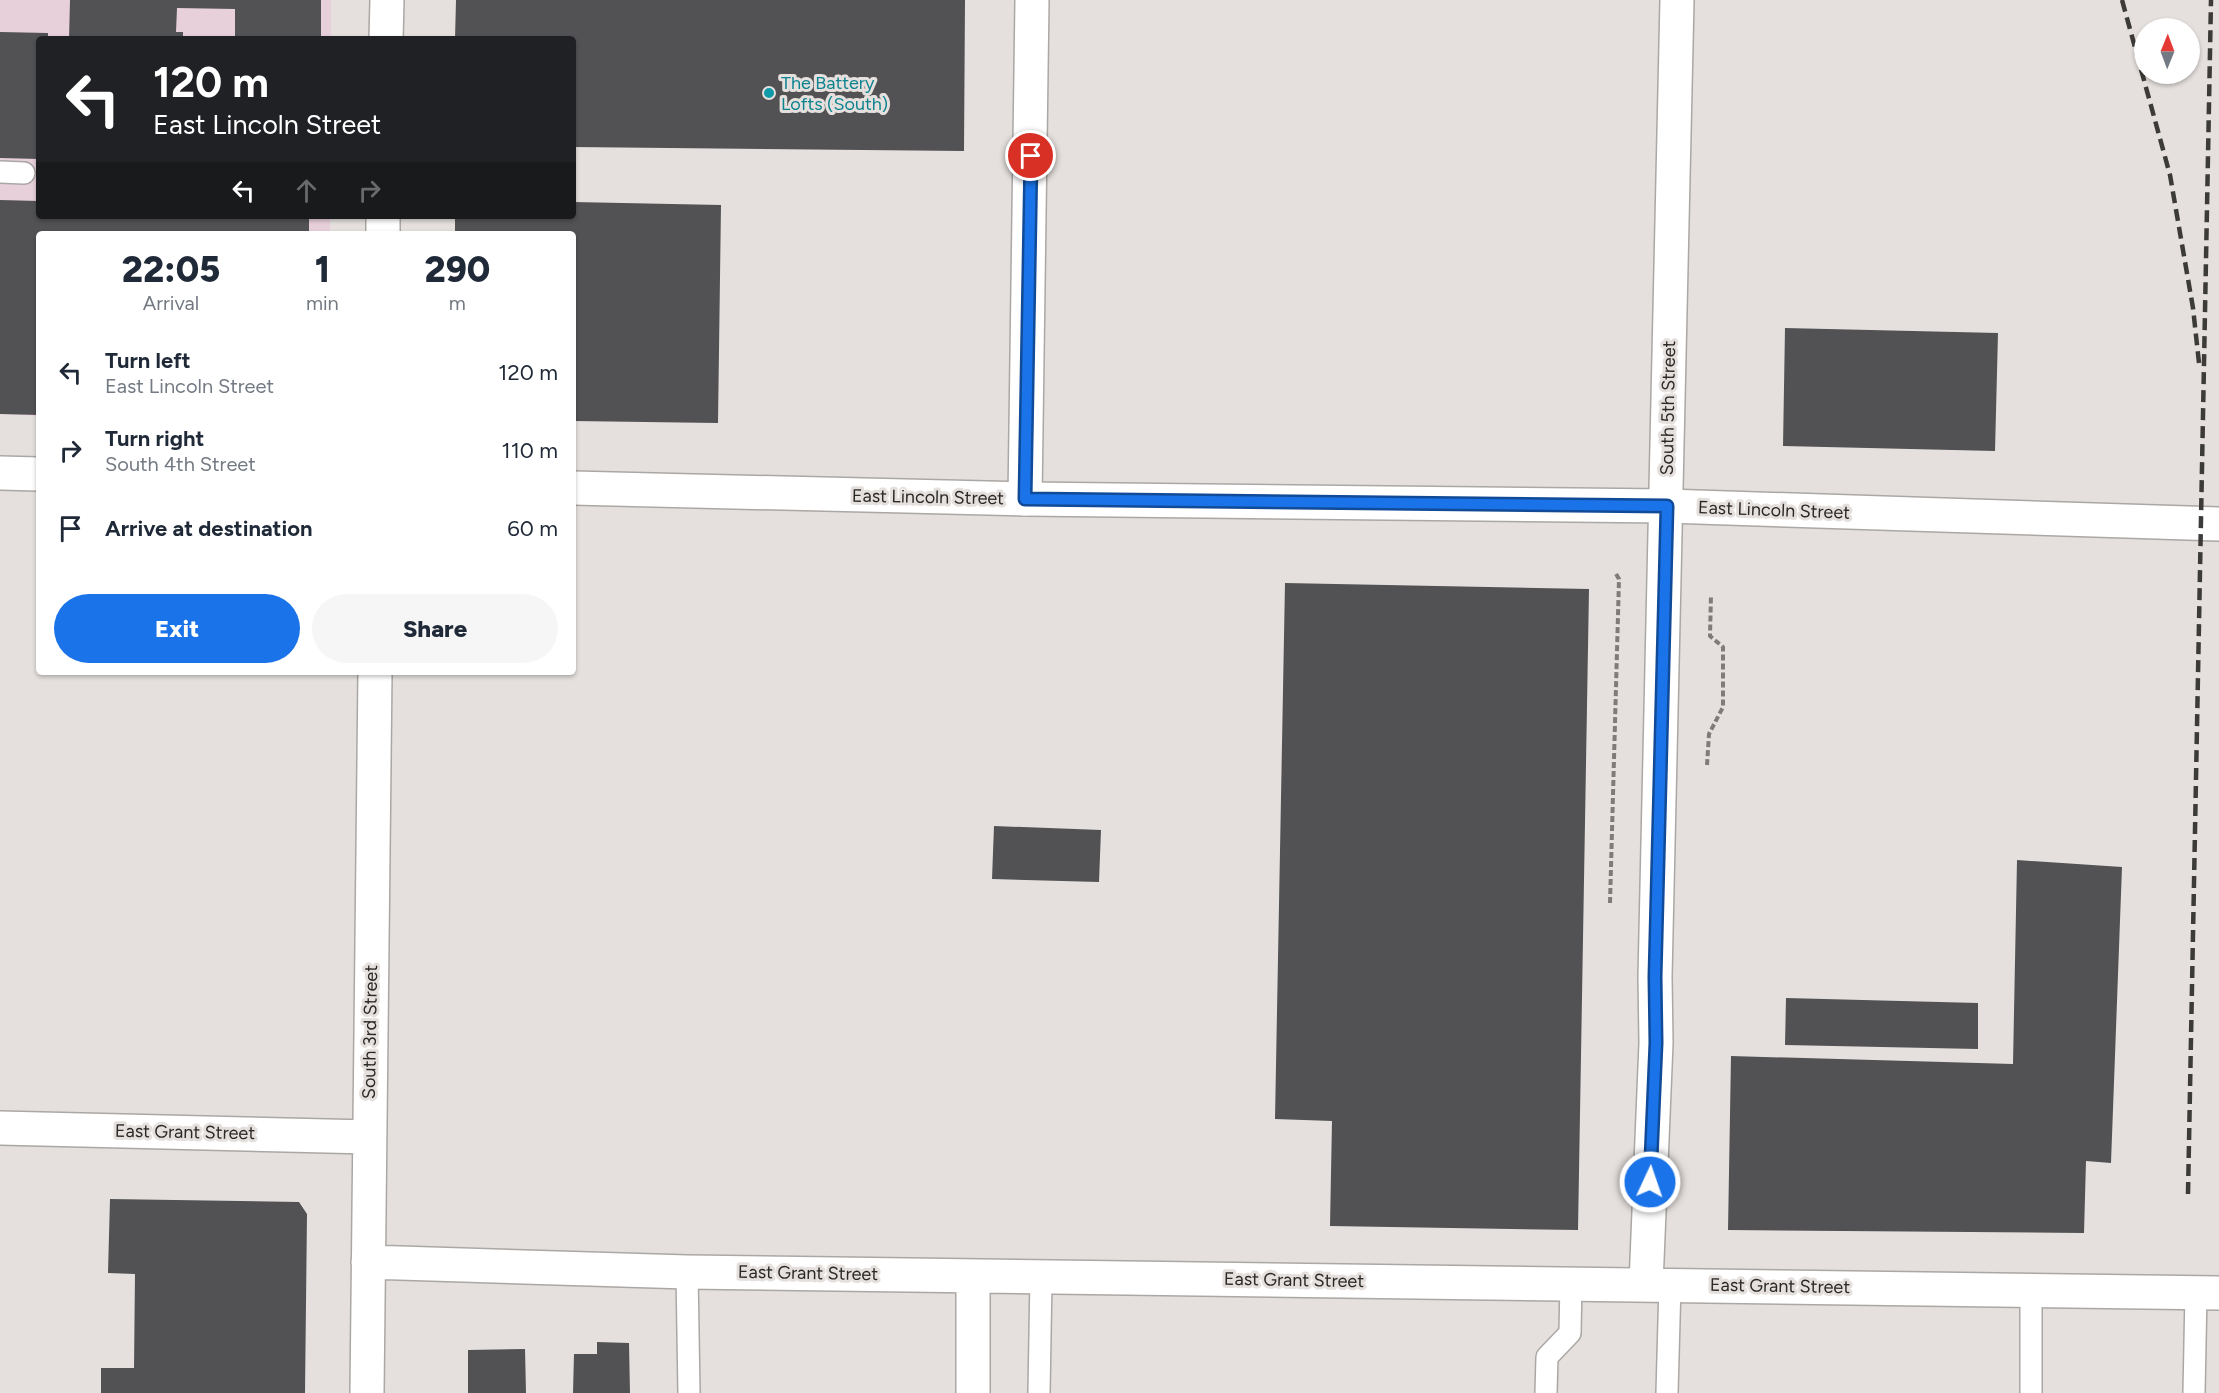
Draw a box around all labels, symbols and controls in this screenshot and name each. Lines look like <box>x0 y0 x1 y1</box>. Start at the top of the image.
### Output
north arrow <box>2134 18 2200 84</box>
map controls <box>2134 18 2200 84</box>
text: 120 m <box>153 57 269 108</box>
icon: left <box>54 60 132 138</box>
place label: The Battery Lofts (South) <box>781 72 888 115</box>
marker: The Battery Lofts (South) <box>762 86 776 100</box>
text: East Lincoln Street <box>153 108 381 141</box>
pin <box>1005 130 1056 181</box>
icon: arrive <box>1014 139 1047 172</box>
icon: left <box>227 174 260 207</box>
icon: ahead <box>290 174 323 207</box>
icon: right <box>353 174 386 207</box>
text: 22:05 <box>122 248 220 291</box>
text: 1 <box>315 248 330 291</box>
text: 290 <box>424 248 490 291</box>
text: Arrival <box>143 291 199 315</box>
text: min <box>306 291 339 315</box>
text: m <box>449 291 466 315</box>
street label: South 5th Street <box>1656 340 1680 476</box>
text: Turn left <box>105 347 191 374</box>
icon: left <box>54 356 87 389</box>
text: 120 m <box>498 359 558 386</box>
text: East Lincoln Street <box>105 374 274 398</box>
text: Turn right <box>105 425 204 452</box>
icon: right <box>54 434 87 467</box>
text: 110 m <box>502 437 558 464</box>
text: South 4th Street <box>105 452 256 476</box>
street label: East Lincoln Street <box>852 485 1004 509</box>
street label: East Lincoln Street <box>1698 496 1851 524</box>
icon: arrive <box>54 512 87 545</box>
text: Arrive at destination <box>105 515 313 542</box>
text: 60 m <box>507 515 558 542</box>
button: Exit <box>54 594 300 663</box>
button: Share <box>312 594 558 663</box>
street label: South 3rd Street <box>358 965 382 1099</box>
street label: East Grant Street <box>115 1120 255 1144</box>
position arrow <box>1618 1150 1682 1214</box>
street label: East Grant Street <box>738 1261 878 1285</box>
street label: East Grant Street <box>1224 1268 1364 1292</box>
street label: East Grant Street <box>1710 1274 1850 1298</box>

